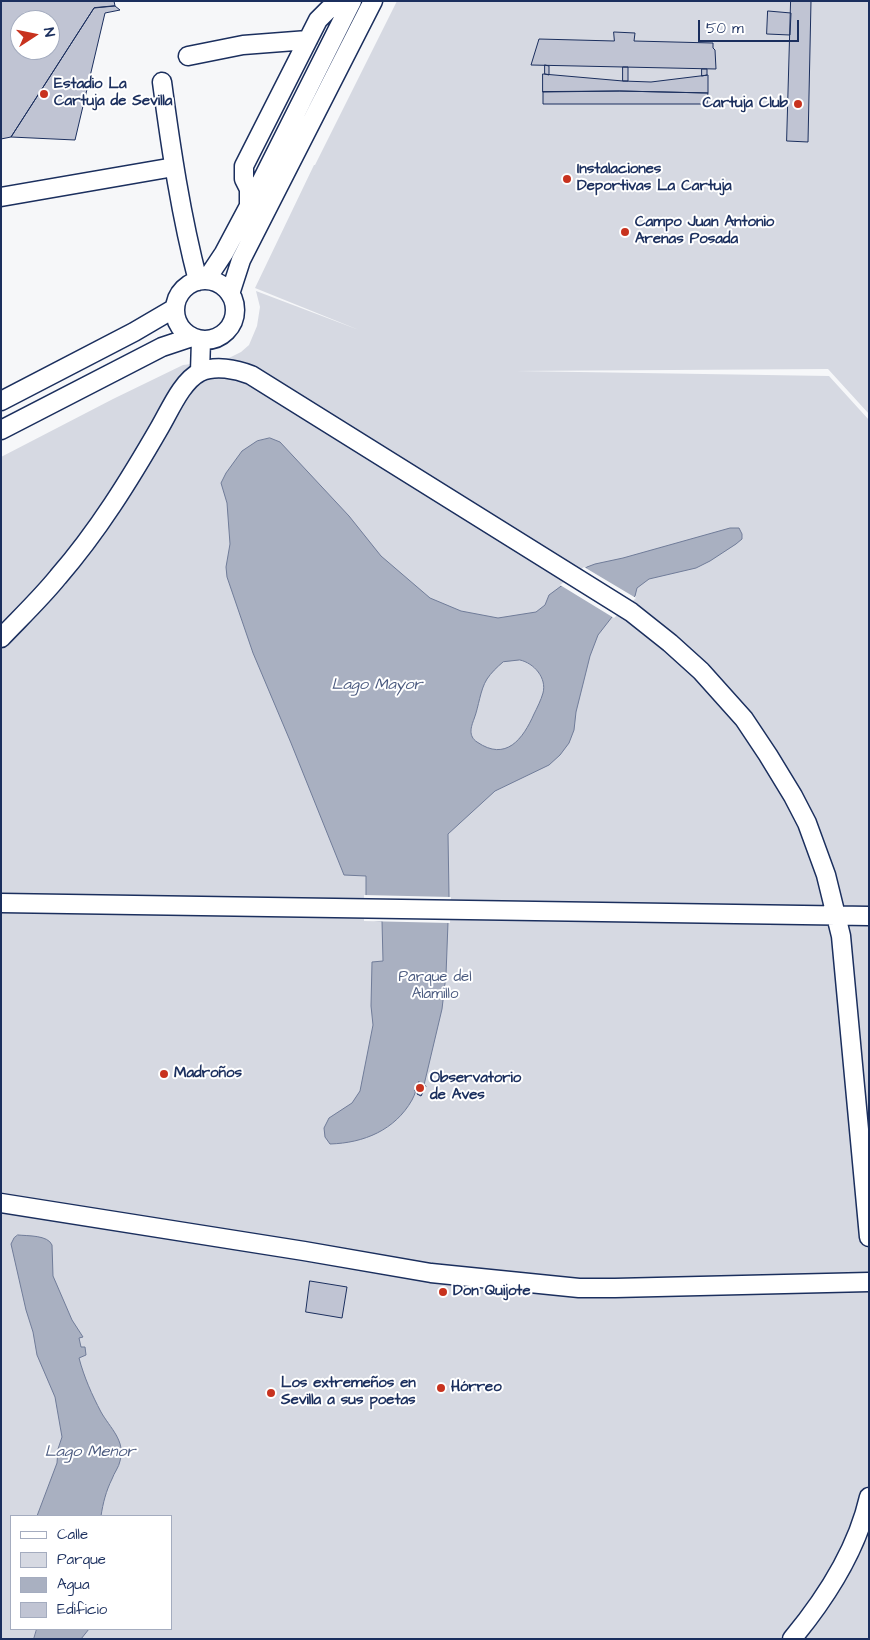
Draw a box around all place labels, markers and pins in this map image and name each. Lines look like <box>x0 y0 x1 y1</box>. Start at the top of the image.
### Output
place label: Estadio La Cartuja de Sevilla <box>54 76 172 111</box>
marker: Estadio La Cartuja de Sevilla <box>38 88 50 100</box>
place label: Cartuja Club <box>702 95 788 113</box>
marker: Cartuja Club <box>792 98 804 110</box>
place label: Instalaciones Deportivas La Cartuja <box>577 161 732 196</box>
marker: Instalaciones Deportivas La Cartuja <box>561 173 573 185</box>
place label: Campo Juan Antonio Arenas Posada <box>635 214 774 249</box>
marker: Campo Juan Antonio Arenas Posada <box>619 226 631 238</box>
place label: Madroños <box>174 1065 242 1083</box>
marker: Madroños <box>158 1068 170 1080</box>
place label: Observatorio de Aves <box>430 1070 521 1105</box>
marker: Observatorio de Aves <box>414 1082 426 1094</box>
place label: Don Quijote <box>453 1283 531 1301</box>
marker: Don Quijote <box>437 1286 449 1298</box>
place label: Los extremeños en Sevilla a sus poetas <box>281 1375 416 1410</box>
place label: Hórreo <box>451 1379 502 1397</box>
marker: Hórreo <box>435 1382 447 1394</box>
marker: Los extremeños en Sevilla a sus poetas <box>265 1387 277 1399</box>

